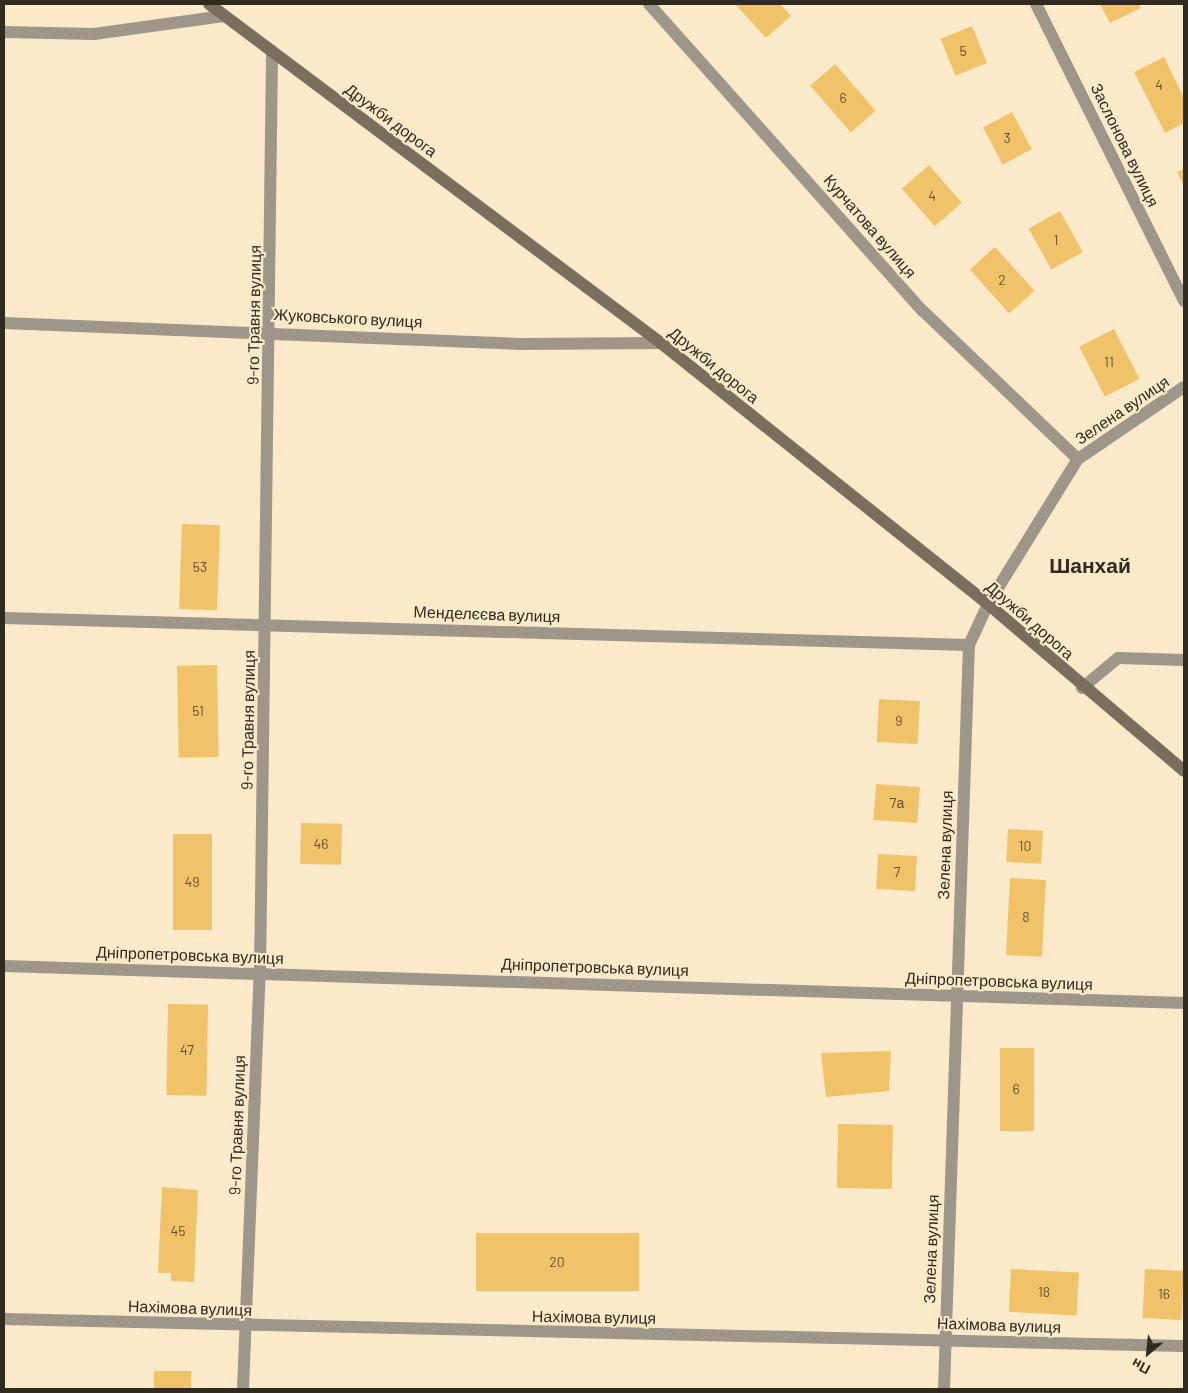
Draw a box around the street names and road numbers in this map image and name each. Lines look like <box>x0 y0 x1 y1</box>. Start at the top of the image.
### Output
street label: Дружби дорога <box>341 79 441 161</box>
street label: Заслонова вулиця <box>1087 80 1163 210</box>
street label: Курчатова вулиця <box>820 170 920 282</box>
street label: 9-го Травня вулиця <box>243 245 265 385</box>
street label: Жуковського вулиця <box>273 305 423 331</box>
street label: Дружби дорога <box>665 323 763 407</box>
street label: Зелена вулиця <box>1071 372 1173 448</box>
street label: Дружби дорога <box>982 577 1078 663</box>
street label: Менделєєва вулиця <box>413 602 561 626</box>
street label: 9-го Травня вулиця <box>237 650 259 790</box>
street label: Зелена вулиця <box>934 790 956 900</box>
street label: Дніпропетровська вулиця <box>96 942 284 968</box>
street label: Дніпропетровська вулиця <box>501 954 689 980</box>
street label: Дніпропетровська вулиця <box>905 968 1093 994</box>
street label: 9-го Травня вулиця <box>225 1055 249 1195</box>
street label: Зелена вулиця <box>920 1194 942 1304</box>
street label: Нахімова вулиця <box>128 1296 252 1320</box>
street label: Нахімова вулиця <box>532 1306 656 1328</box>
street label: Нахімова вулиця <box>937 1313 1061 1337</box>

